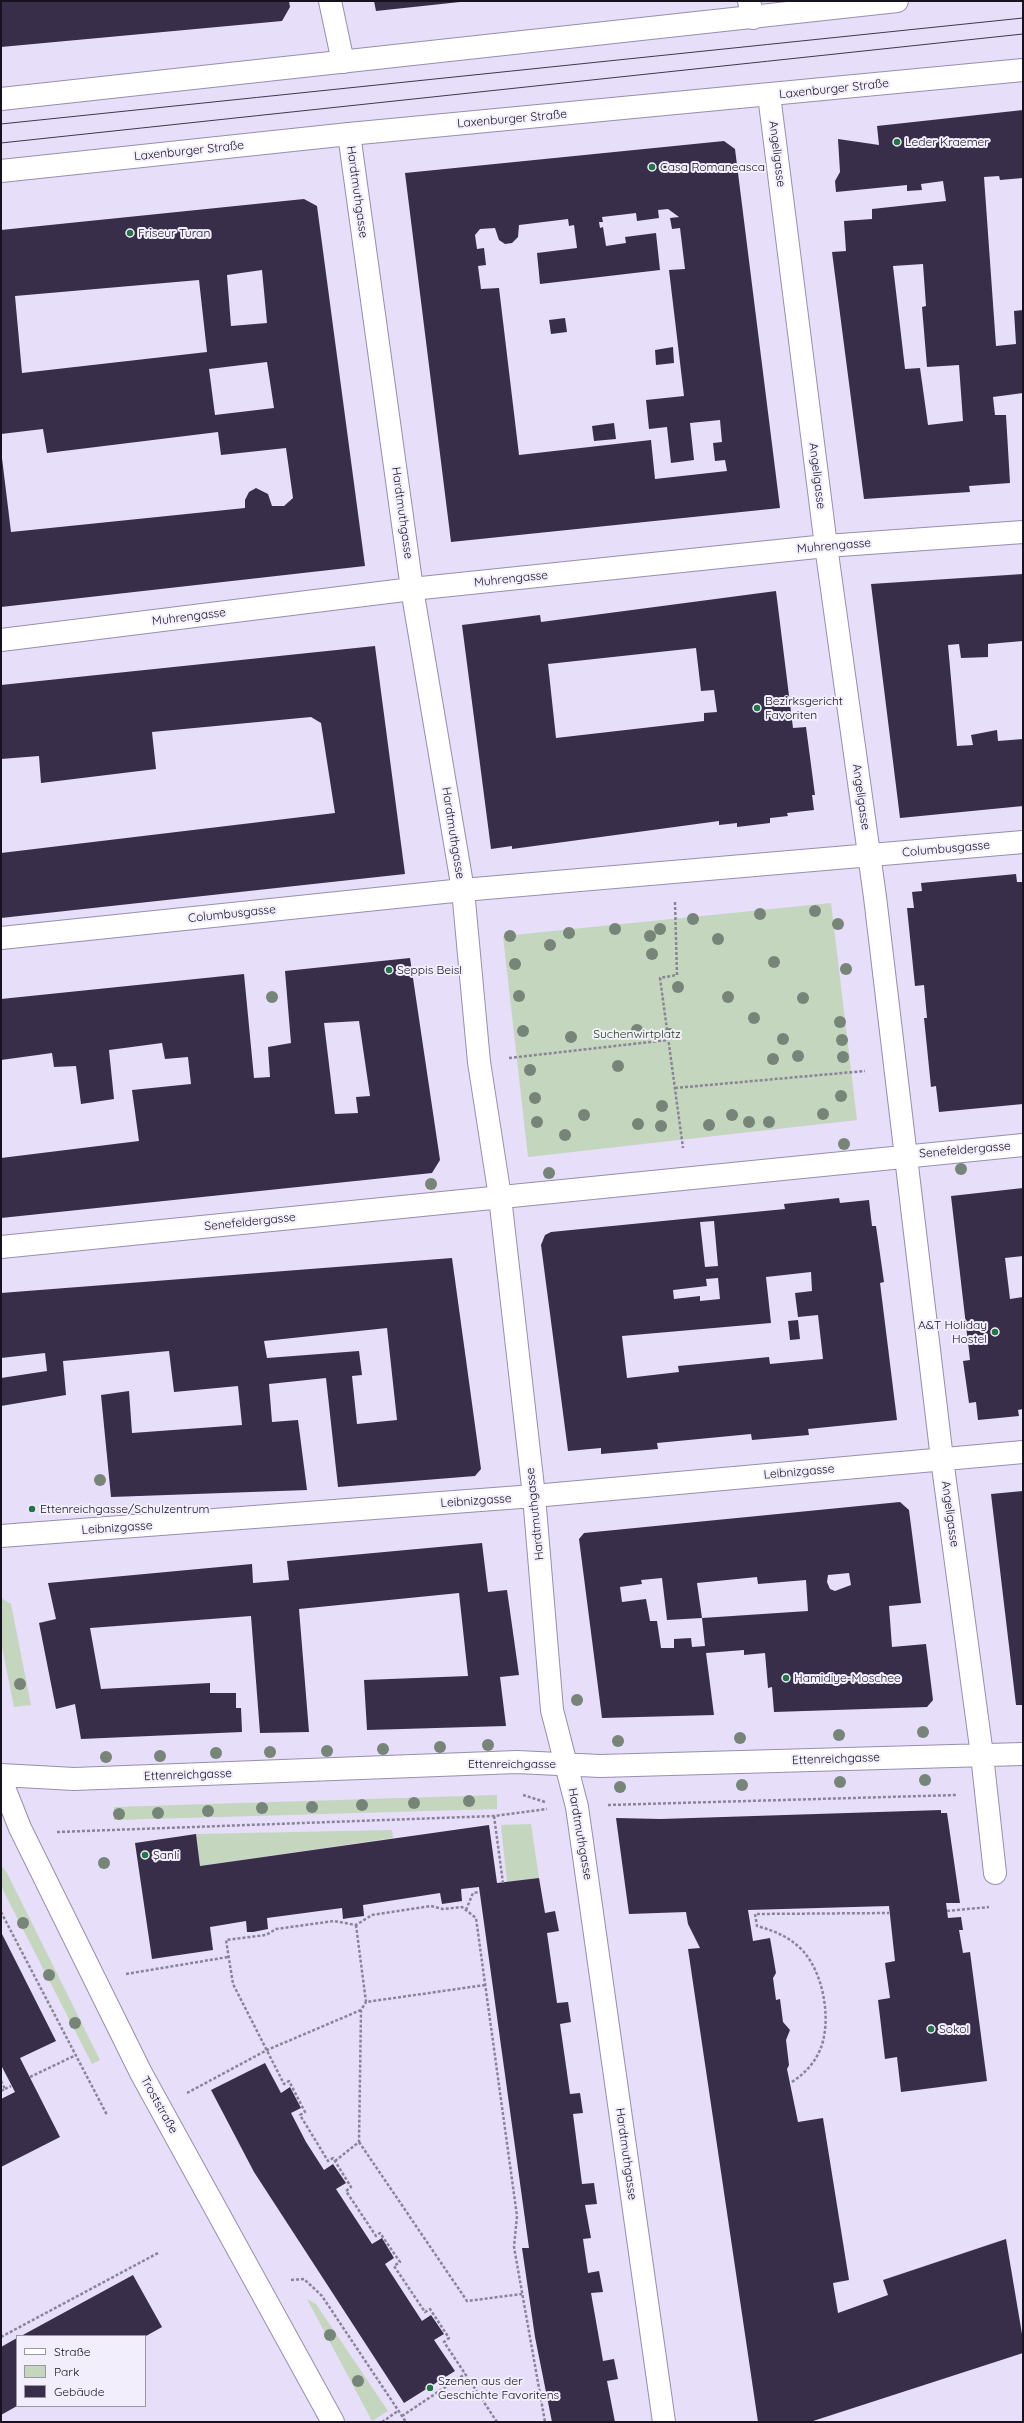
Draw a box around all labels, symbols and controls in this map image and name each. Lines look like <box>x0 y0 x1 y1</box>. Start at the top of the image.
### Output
street label: Laxenburger Straße <box>778 76 890 102</box>
street label: Laxenburger Straße <box>457 107 567 131</box>
street label: Angeligasse <box>766 120 788 188</box>
place label: Leder Kraemer <box>905 135 989 149</box>
marker: Leder Kraemer <box>892 137 902 147</box>
street label: Laxenburger Straße <box>133 138 245 164</box>
street label: Hardtmuthgasse <box>343 145 371 239</box>
place label: Casa Romaneasca <box>660 160 765 174</box>
marker: Casa Romaneasca <box>647 162 657 172</box>
place label: Friseur Turan <box>138 226 210 240</box>
marker: Friseur Turan <box>125 228 135 238</box>
street label: Angeligasse <box>806 442 828 510</box>
street label: Hardtmuthgasse <box>388 466 416 560</box>
street label: Muhrengasse <box>796 536 872 556</box>
street label: Muhrengasse <box>473 568 549 590</box>
street label: Muhrengasse <box>151 605 227 629</box>
place label: Bezirksgericht Favoriten <box>765 694 843 722</box>
marker: Bezirksgericht Favoriten <box>752 703 762 713</box>
street label: Angeligasse <box>849 763 873 831</box>
street label: Hardtmuthgasse <box>439 786 467 880</box>
street label: Columbusgasse <box>902 838 990 860</box>
street label: Columbusgasse <box>187 902 277 926</box>
place label: Seppis Beisl <box>397 963 462 977</box>
marker: Seppis Beisl <box>384 965 394 975</box>
park label: Suchenwirtplatz <box>593 1027 681 1041</box>
street label: Senefeldergasse <box>919 1139 1011 1161</box>
street label: Senefeldergasse <box>204 1210 296 1234</box>
place label: A&T Holiday Hostel <box>918 1318 987 1346</box>
marker: A&T Holiday Hostel <box>990 1327 1000 1337</box>
street label: Leibnizgasse <box>763 1462 835 1482</box>
street label: Hardtmuthgasse <box>523 1467 547 1561</box>
street label: Angeligasse <box>938 1480 962 1548</box>
street label: Leibnizgasse <box>440 1491 512 1511</box>
place label: Ettenreichgasse/Schulzentrum <box>40 1502 210 1516</box>
marker: Ettenreichgasse/Schulzentrum <box>27 1504 37 1514</box>
street label: Leibnizgasse <box>81 1518 153 1538</box>
place label: Hamidiye-Moschee <box>794 1671 901 1685</box>
marker: Hamidiye-Moschee <box>781 1673 791 1683</box>
street label: Ettenreichgasse <box>792 1750 880 1768</box>
street label: Ettenreichgasse <box>468 1757 556 1771</box>
street label: Ettenreichgasse <box>144 1766 232 1784</box>
street label: Hardtmuthgasse <box>565 1787 595 1881</box>
place label: Şanli <box>153 1848 179 1862</box>
marker: Şanli <box>140 1850 150 1860</box>
place label: Sokol <box>939 2022 969 2036</box>
marker: Sokol <box>926 2024 936 2034</box>
street label: Troststraße <box>137 2074 181 2136</box>
street label: Hardtmuthgasse <box>612 2107 640 2201</box>
legend <box>16 2335 146 2407</box>
text: Straße <box>54 2344 91 2359</box>
text: Park <box>54 2364 79 2379</box>
place label: Szenen aus der Geschichte Favoritens <box>438 2374 559 2402</box>
marker: Szenen aus der Geschichte Favoritens <box>425 2383 435 2393</box>
text: Gebäude <box>54 2384 104 2399</box>

